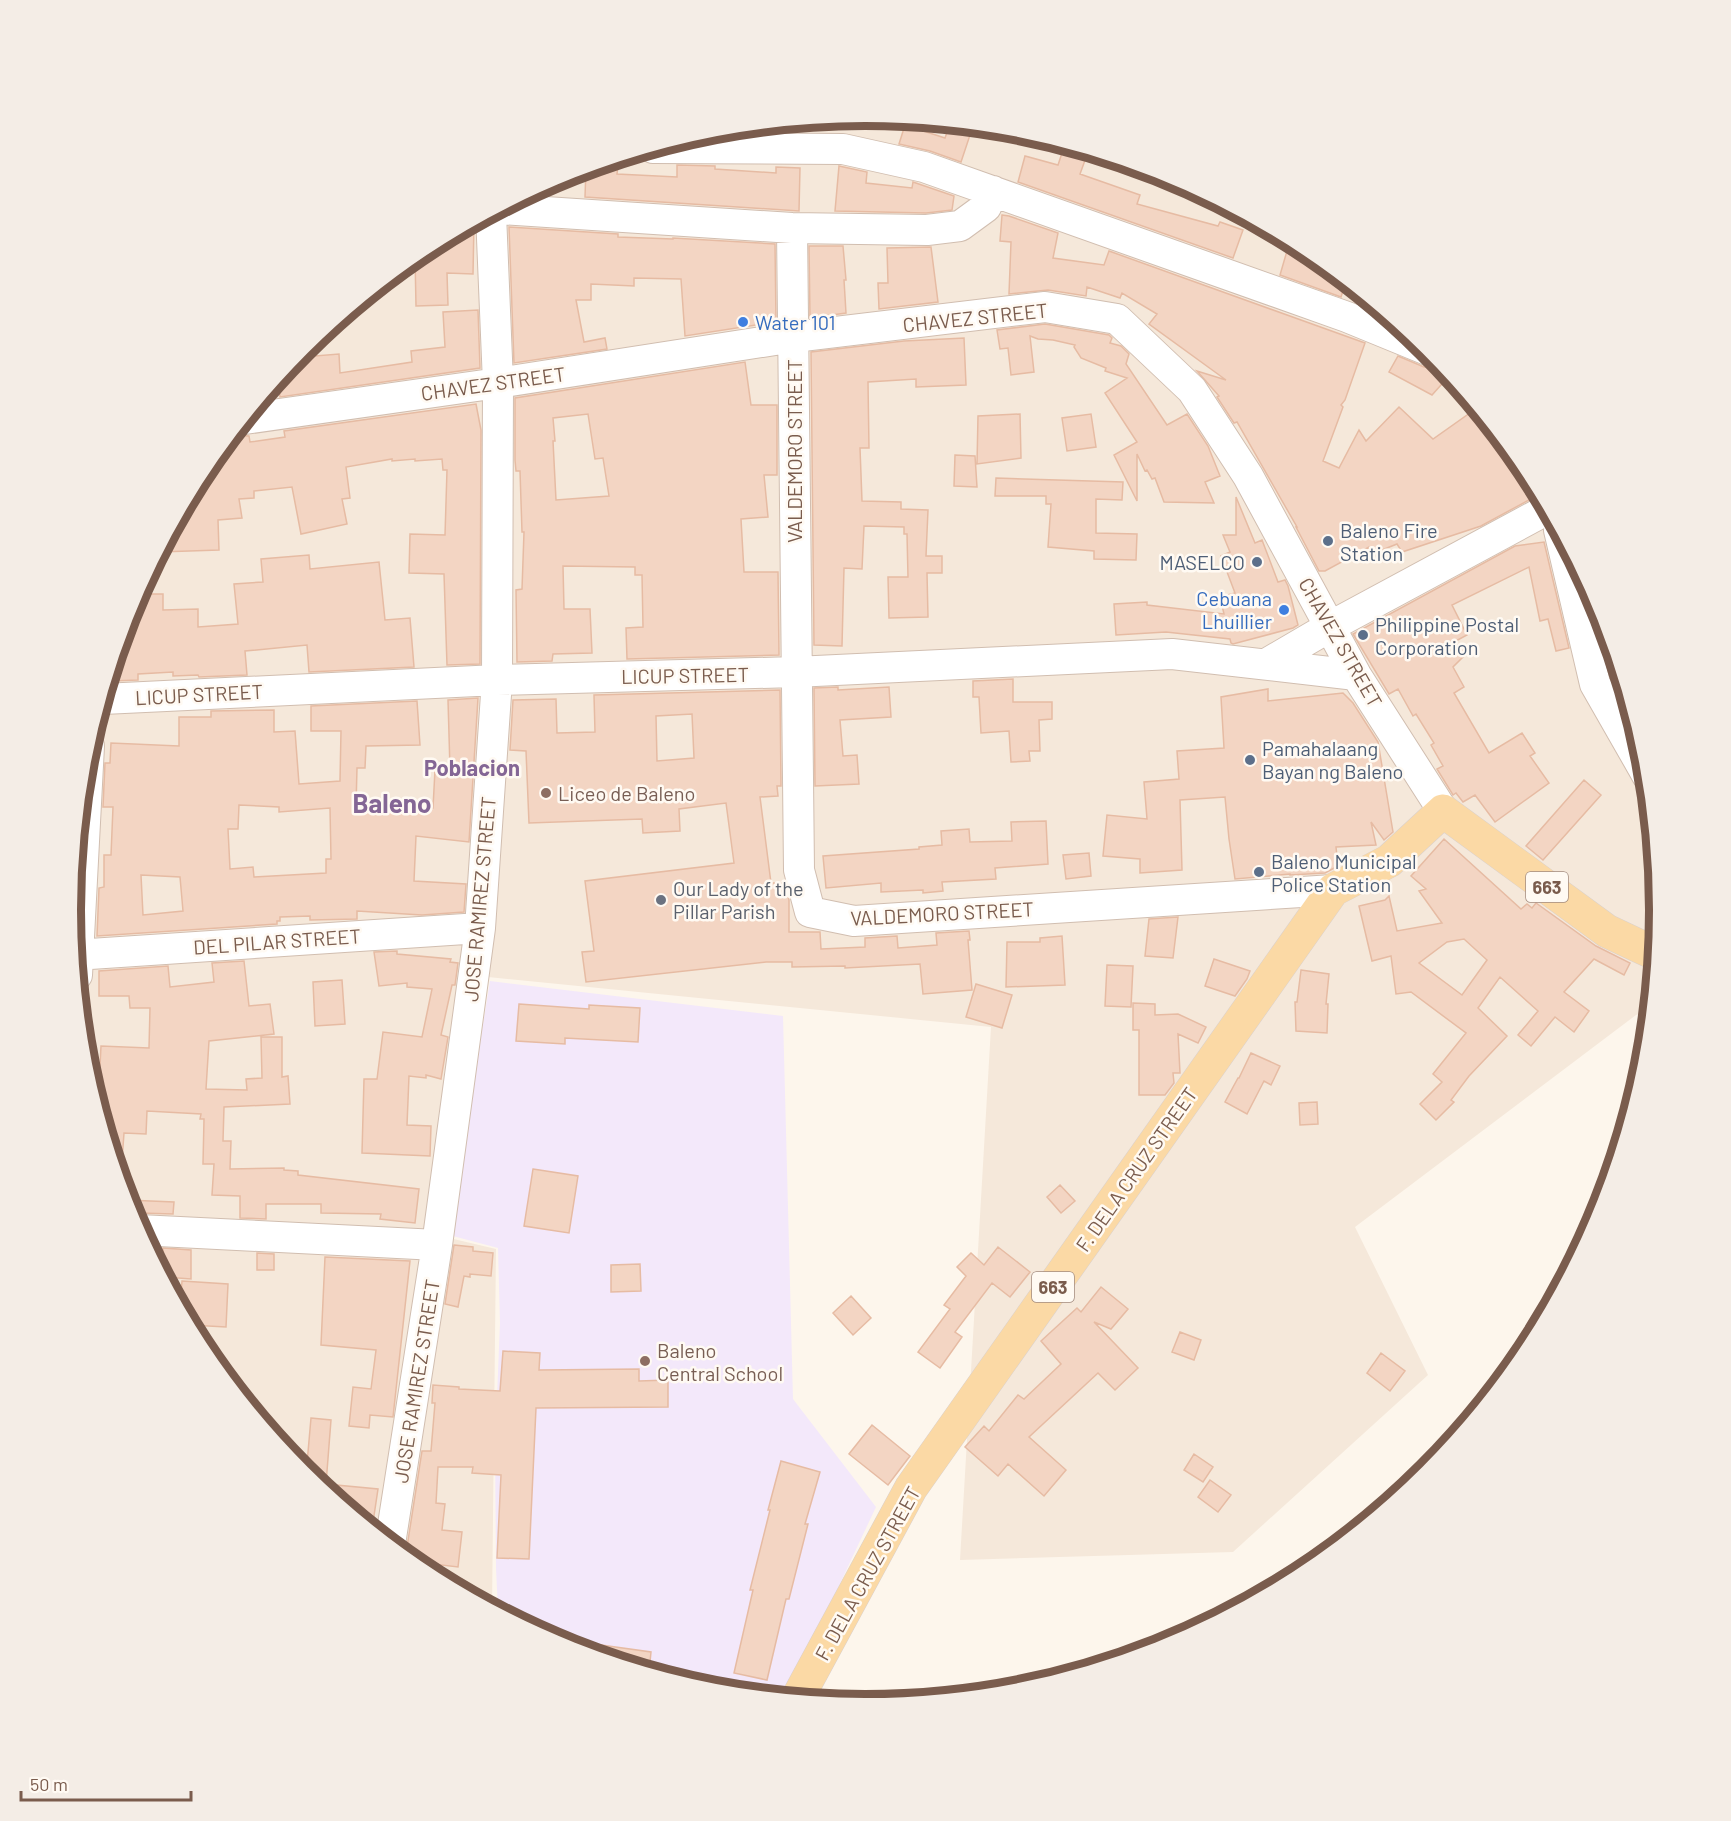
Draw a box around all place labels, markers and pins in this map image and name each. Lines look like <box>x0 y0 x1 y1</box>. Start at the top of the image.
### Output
place label: Water 101 <box>755 310 835 334</box>
marker: Water 101 <box>736 315 750 329</box>
place label: Baleno Fire Station <box>1340 518 1438 565</box>
marker: Baleno Fire Station <box>1321 534 1335 548</box>
place label: MASELCO <box>1160 550 1245 574</box>
marker: MASELCO <box>1250 555 1264 569</box>
place label: Cebuana Lhuillier <box>1196 586 1272 633</box>
marker: Cebuana Lhuillier <box>1277 603 1291 617</box>
place label: Philippine Postal Corporation <box>1375 612 1519 659</box>
marker: Philippine Postal Corporation <box>1356 628 1370 642</box>
place label: Pamahalaang Bayan ng Baleno <box>1262 736 1403 783</box>
marker: Pamahalaang Bayan ng Baleno <box>1243 753 1257 767</box>
place label: Liceo de Baleno <box>558 781 695 805</box>
marker: Liceo de Baleno <box>539 786 553 800</box>
place label: Baleno Municipal Police Station <box>1271 849 1417 896</box>
marker: Baleno Municipal Police Station <box>1252 865 1266 879</box>
place label: Our Lady of the Pillar Parish <box>673 876 804 923</box>
marker: Our Lady of the Pillar Parish <box>654 893 668 907</box>
place label: Baleno Central School <box>657 1338 783 1385</box>
marker: Baleno Central School <box>638 1354 652 1368</box>

